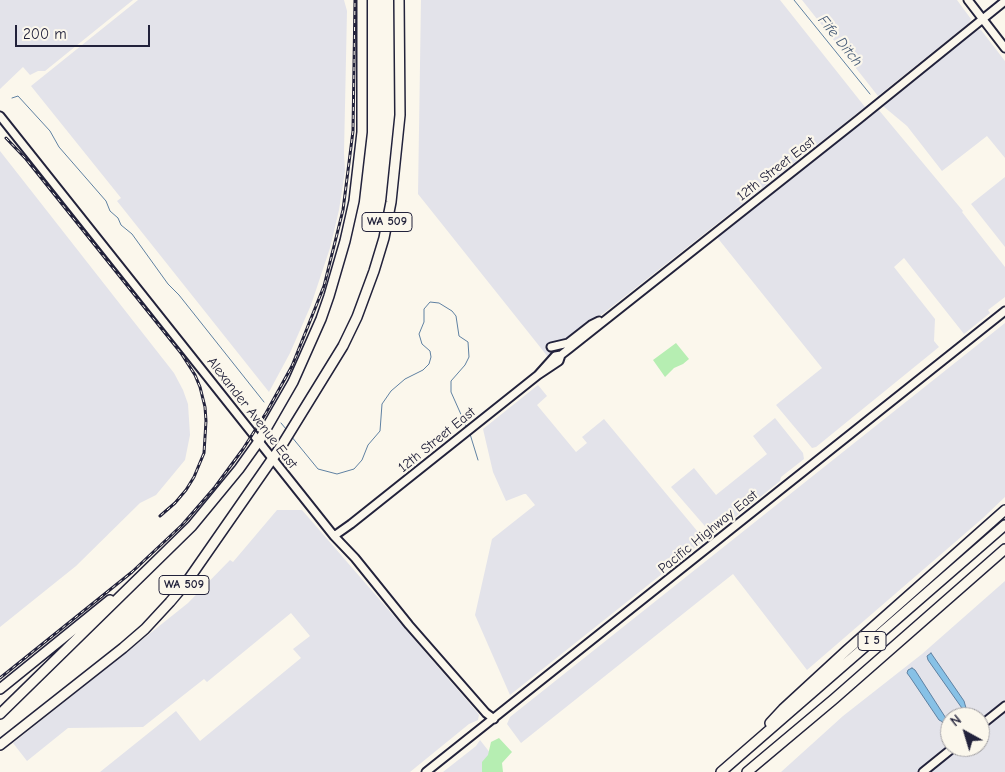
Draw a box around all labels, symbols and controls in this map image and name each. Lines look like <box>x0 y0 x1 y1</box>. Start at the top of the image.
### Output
water label: Fife Ditch <box>814 12 866 70</box>
scale bar <box>18 15 152 47</box>
text: 200 m <box>23 25 67 43</box>
street label: 12th Street East <box>734 133 818 205</box>
road number: WA 509 <box>362 212 412 232</box>
street label: Alexander Avenue East <box>203 354 301 472</box>
street label: 12th Street East <box>395 404 479 476</box>
street label: Pacific Highway East <box>655 487 761 577</box>
road number: WA 509 <box>159 576 209 594</box>
road number: I 5 <box>858 631 886 650</box>
north arrow <box>940 707 990 757</box>
text: N <box>947 711 965 730</box>

